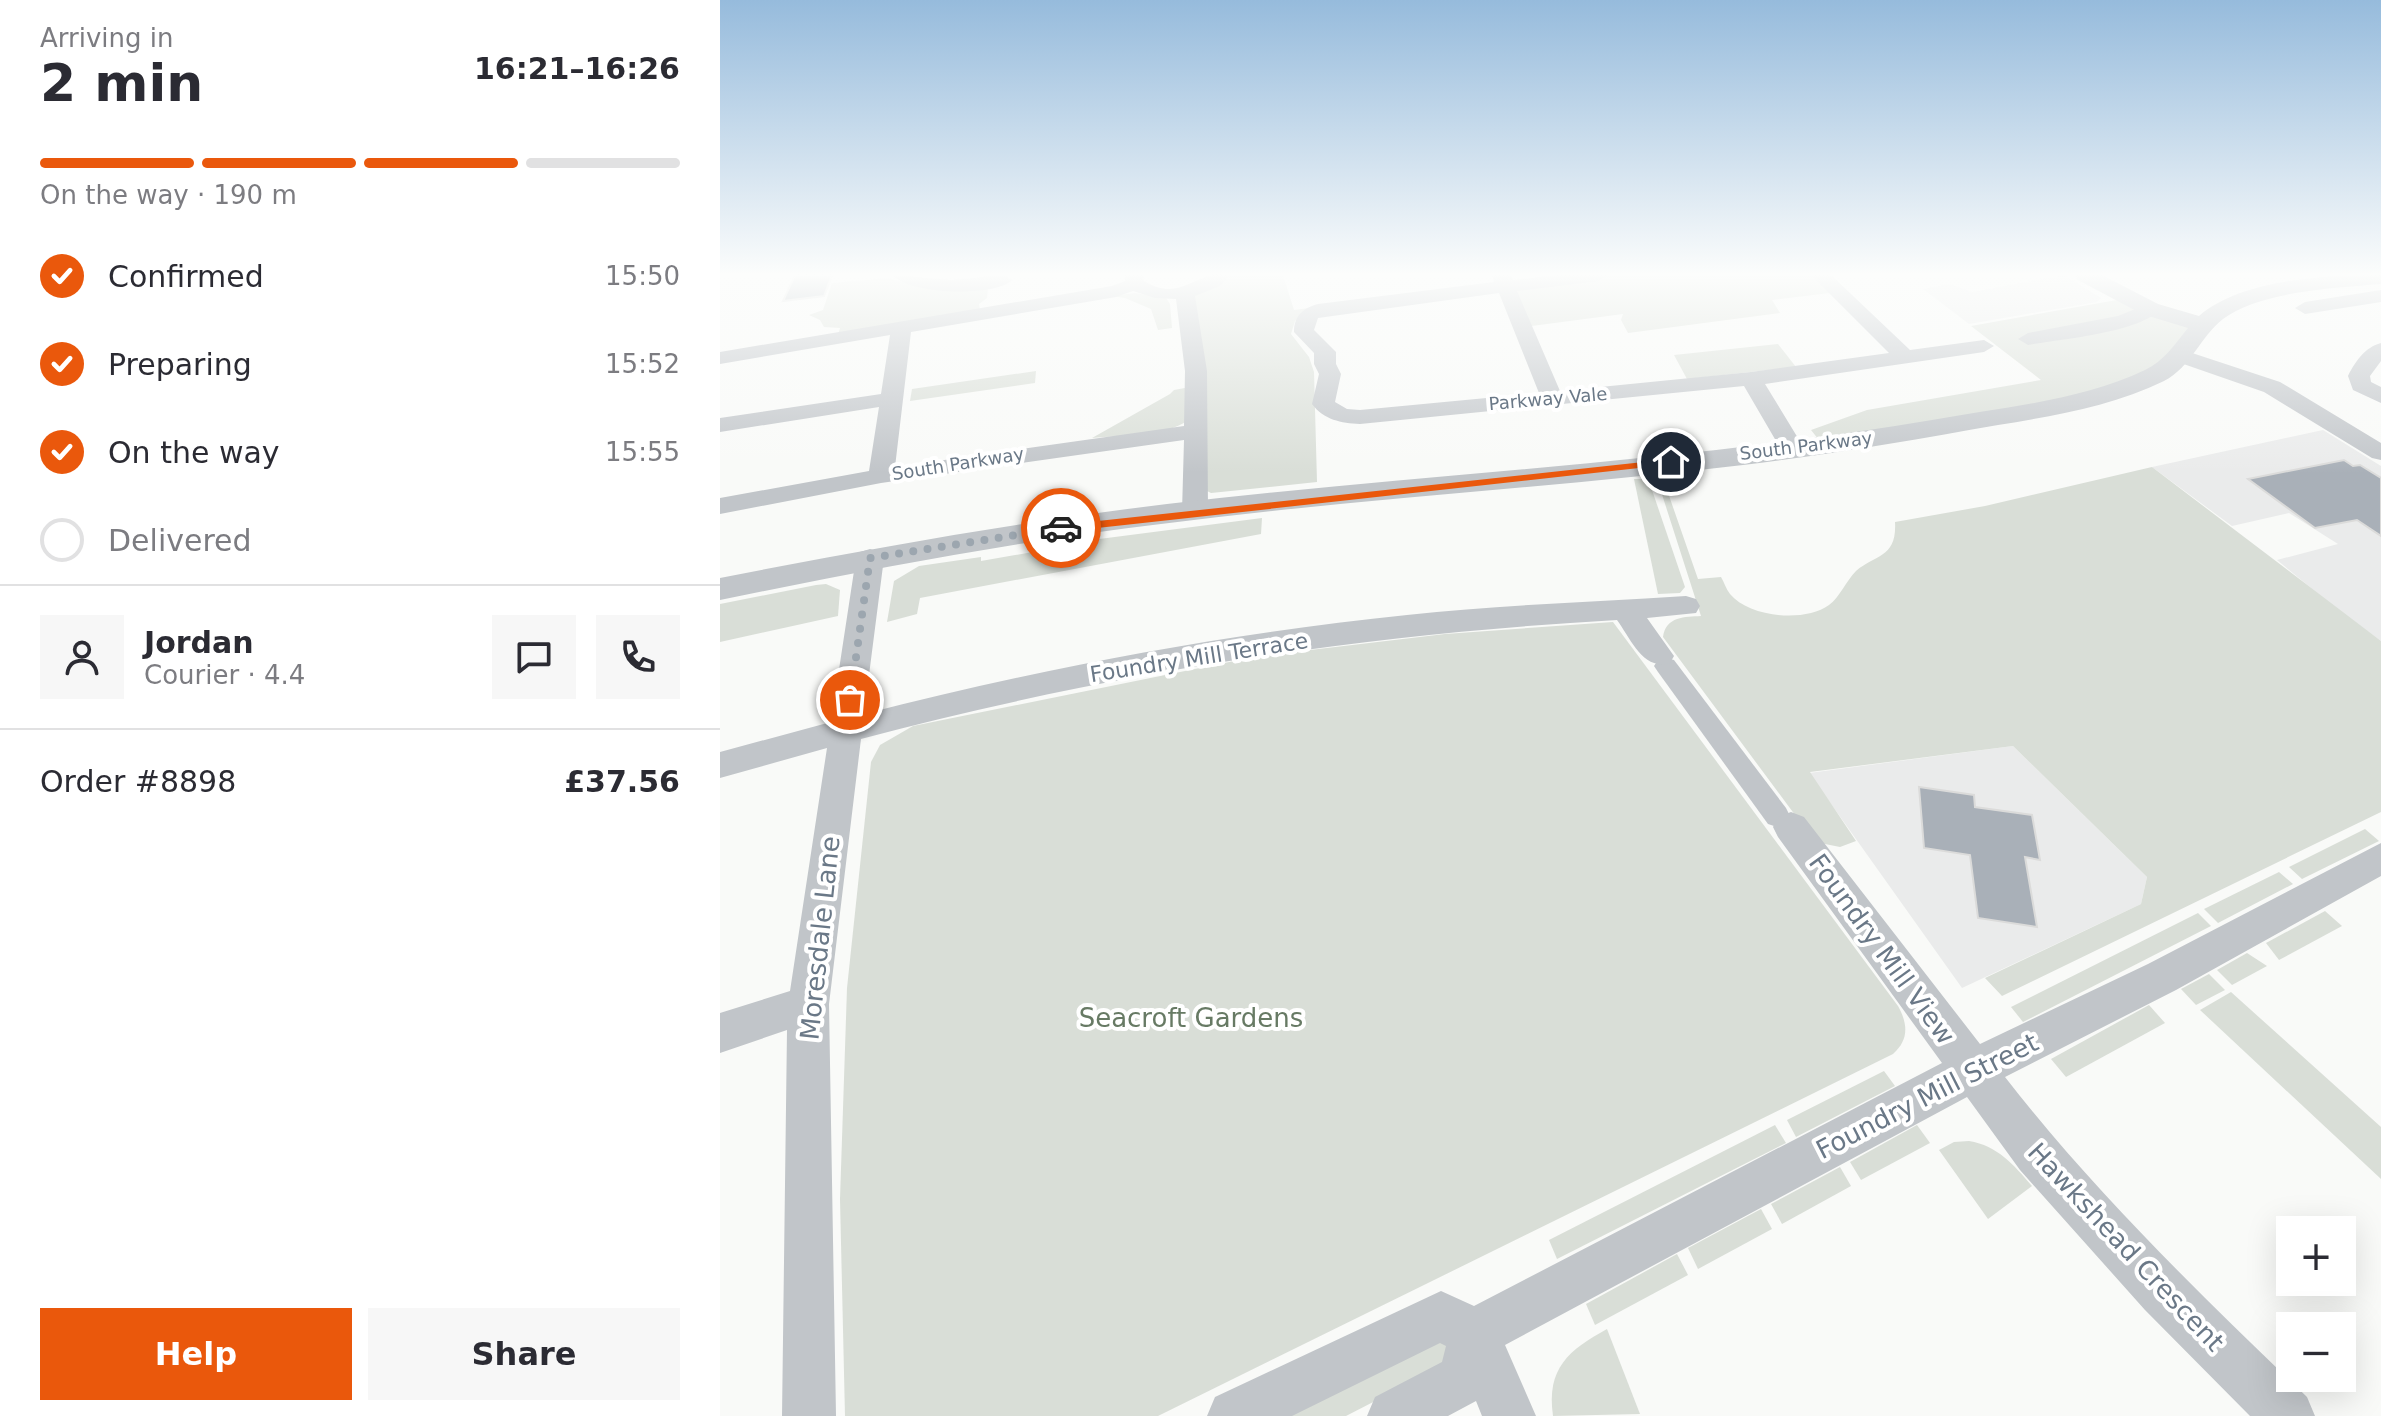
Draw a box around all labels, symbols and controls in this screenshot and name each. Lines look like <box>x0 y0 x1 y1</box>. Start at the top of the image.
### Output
text: Arriving in <box>40 23 174 53</box>
text: 16:21–16:26 <box>474 51 680 86</box>
text: 2 min <box>40 53 203 113</box>
text: On the way · 190 m <box>40 180 297 210</box>
icon: check <box>40 254 84 298</box>
text: Confirmed <box>108 259 264 294</box>
text: 15:50 <box>605 261 680 291</box>
icon: check <box>40 342 84 386</box>
text: Preparing <box>108 347 252 382</box>
text: 15:52 <box>605 349 680 379</box>
street label: Parkway Vale <box>1488 383 1608 414</box>
street label: South Parkway <box>1738 427 1874 464</box>
pin <box>1637 428 1705 496</box>
icon: check <box>40 430 84 474</box>
text: On the way <box>108 435 280 470</box>
text: 15:55 <box>605 437 680 467</box>
icon: home <box>1649 440 1693 484</box>
street label: South Parkway <box>890 443 1026 484</box>
courier <box>1021 488 1101 568</box>
icon: car <box>1039 506 1083 550</box>
text: Delivered <box>108 523 252 558</box>
button: person <box>40 615 124 699</box>
button: chat <box>492 615 576 699</box>
button: phone <box>596 615 680 699</box>
text: Jordan <box>144 625 254 660</box>
street label: Foundry Mill Terrace <box>1088 628 1310 687</box>
text: Courier · 4.4 <box>144 660 305 690</box>
pin <box>816 666 884 734</box>
icon: bag <box>828 678 872 722</box>
text: Order #8898 <box>40 764 236 799</box>
text: £37.56 <box>564 764 680 799</box>
street label: Moresdale Lane <box>794 835 846 1041</box>
street label: Foundry Mill View <box>1803 848 1961 1050</box>
park label: Seacroft Gardens <box>1079 1003 1303 1033</box>
street label: Foundry Mill Street <box>1811 1027 2043 1165</box>
street label: Hawkshead Crescent <box>2022 1137 2230 1357</box>
map controls <box>2276 1216 2356 1392</box>
button: + <box>2276 1216 2356 1296</box>
button: Help <box>40 1308 352 1400</box>
button: Share <box>368 1308 680 1400</box>
button: − <box>2276 1312 2356 1392</box>

